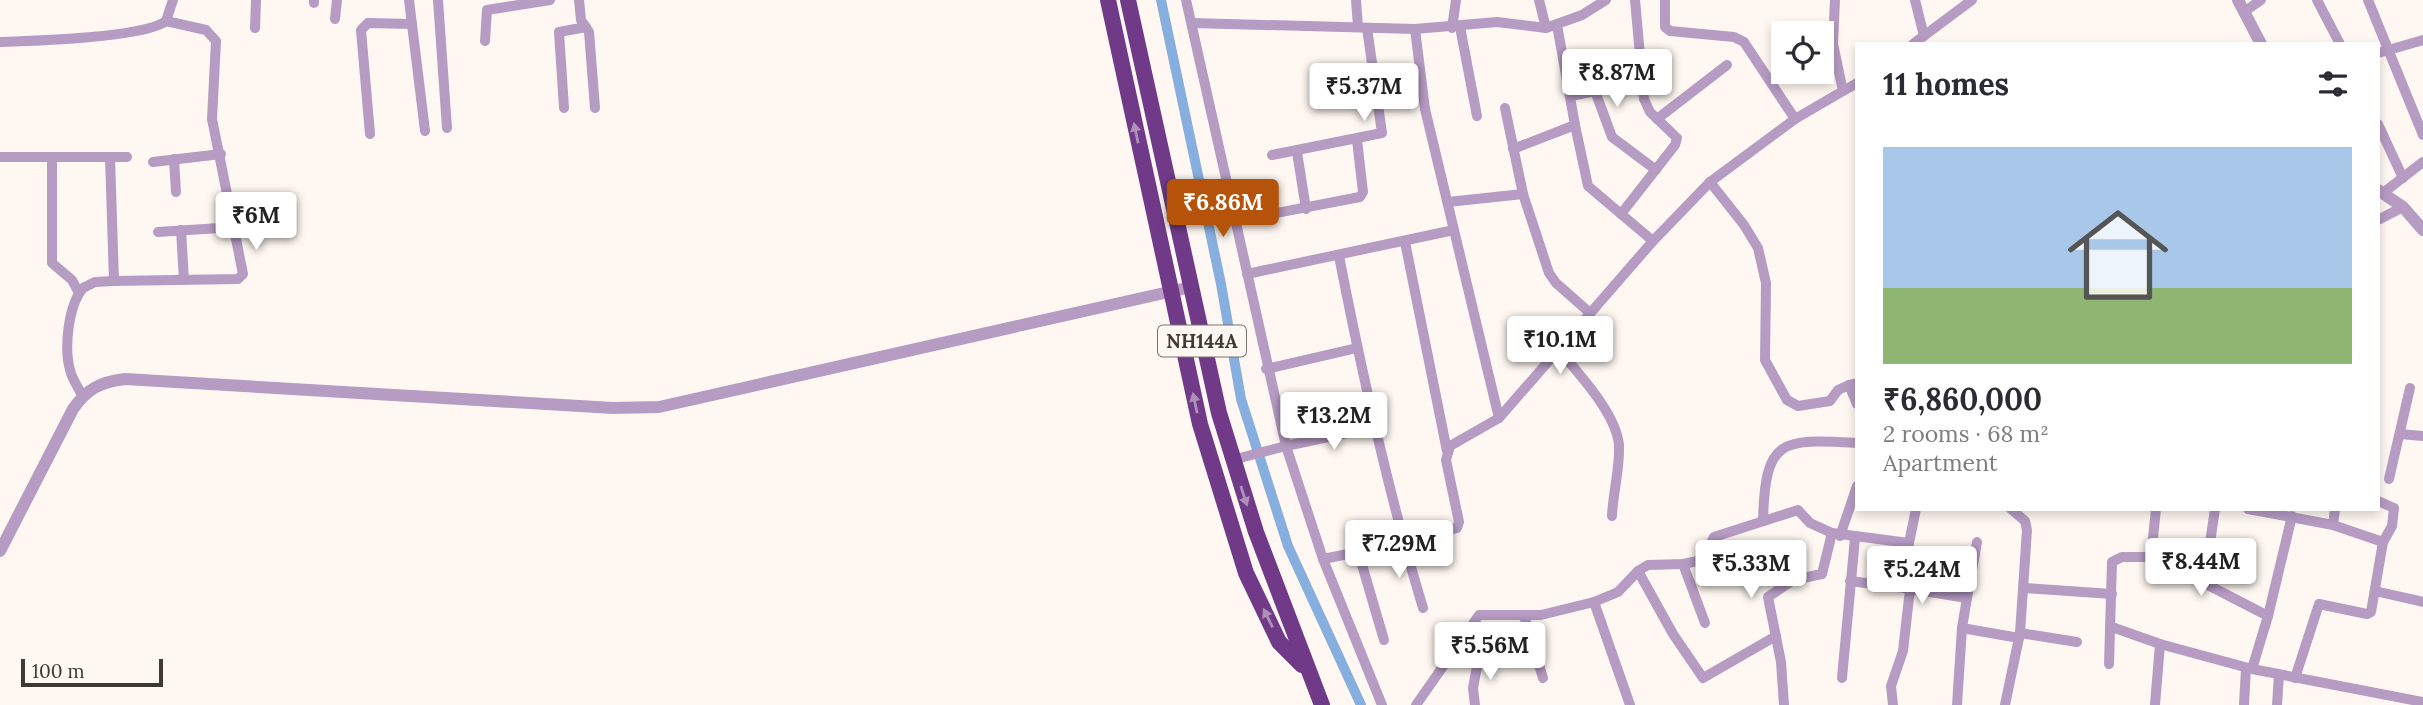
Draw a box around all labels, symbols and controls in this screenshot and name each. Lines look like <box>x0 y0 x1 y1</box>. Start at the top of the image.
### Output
map controls <box>1771 21 1834 84</box>
button: locate <box>1771 21 1834 84</box>
pin: ₹8.87M <box>1560 50 1674 109</box>
text: ₹8.87M <box>1578 57 1656 86</box>
pin: ₹5.37M <box>1307 64 1421 123</box>
text: 11 homes <box>1883 65 2009 103</box>
icon: filters <box>2314 65 2352 103</box>
text: ₹5.37M <box>1326 71 1402 100</box>
one-way arrow <box>1130 122 1141 144</box>
pin: ₹6.86M <box>1166 180 1280 239</box>
text: ₹6.86M <box>1183 187 1263 216</box>
pin: ₹6M <box>222 192 290 252</box>
icon: home <box>2055 192 2181 318</box>
text: ₹6M <box>232 200 280 229</box>
pin: ₹10.1M <box>1503 316 1617 376</box>
text: ₹10.1M <box>1523 324 1597 353</box>
road number: NH144A <box>1158 326 1246 356</box>
text: ₹6,860,000 <box>1883 380 2042 418</box>
one-way arrow <box>1190 392 1201 414</box>
pin: ₹13.2M <box>1277 392 1391 452</box>
text: ₹13.2M <box>1296 400 1372 429</box>
text: 2 rooms · 68 m² <box>1883 419 2049 448</box>
text: Apartment <box>1883 448 1998 477</box>
one-way arrow <box>1239 485 1250 506</box>
pin: ₹7.29M <box>1342 520 1456 580</box>
text: ₹7.29M <box>1361 528 1437 557</box>
pin: ₹8.44M <box>2144 538 2258 598</box>
pin: ₹5.33M <box>1694 540 1808 600</box>
pin: ₹5.24M <box>1865 546 1979 606</box>
text: ₹8.44M <box>2161 546 2241 575</box>
text: ₹5.33M <box>1711 548 1791 577</box>
text: ₹5.24M <box>1883 554 1961 583</box>
one-way arrow <box>1262 608 1274 628</box>
pin: ₹5.56M <box>1433 622 1547 682</box>
text: ₹5.56M <box>1451 630 1529 659</box>
scale bar <box>21 656 163 688</box>
text: 100 m <box>32 659 85 683</box>

